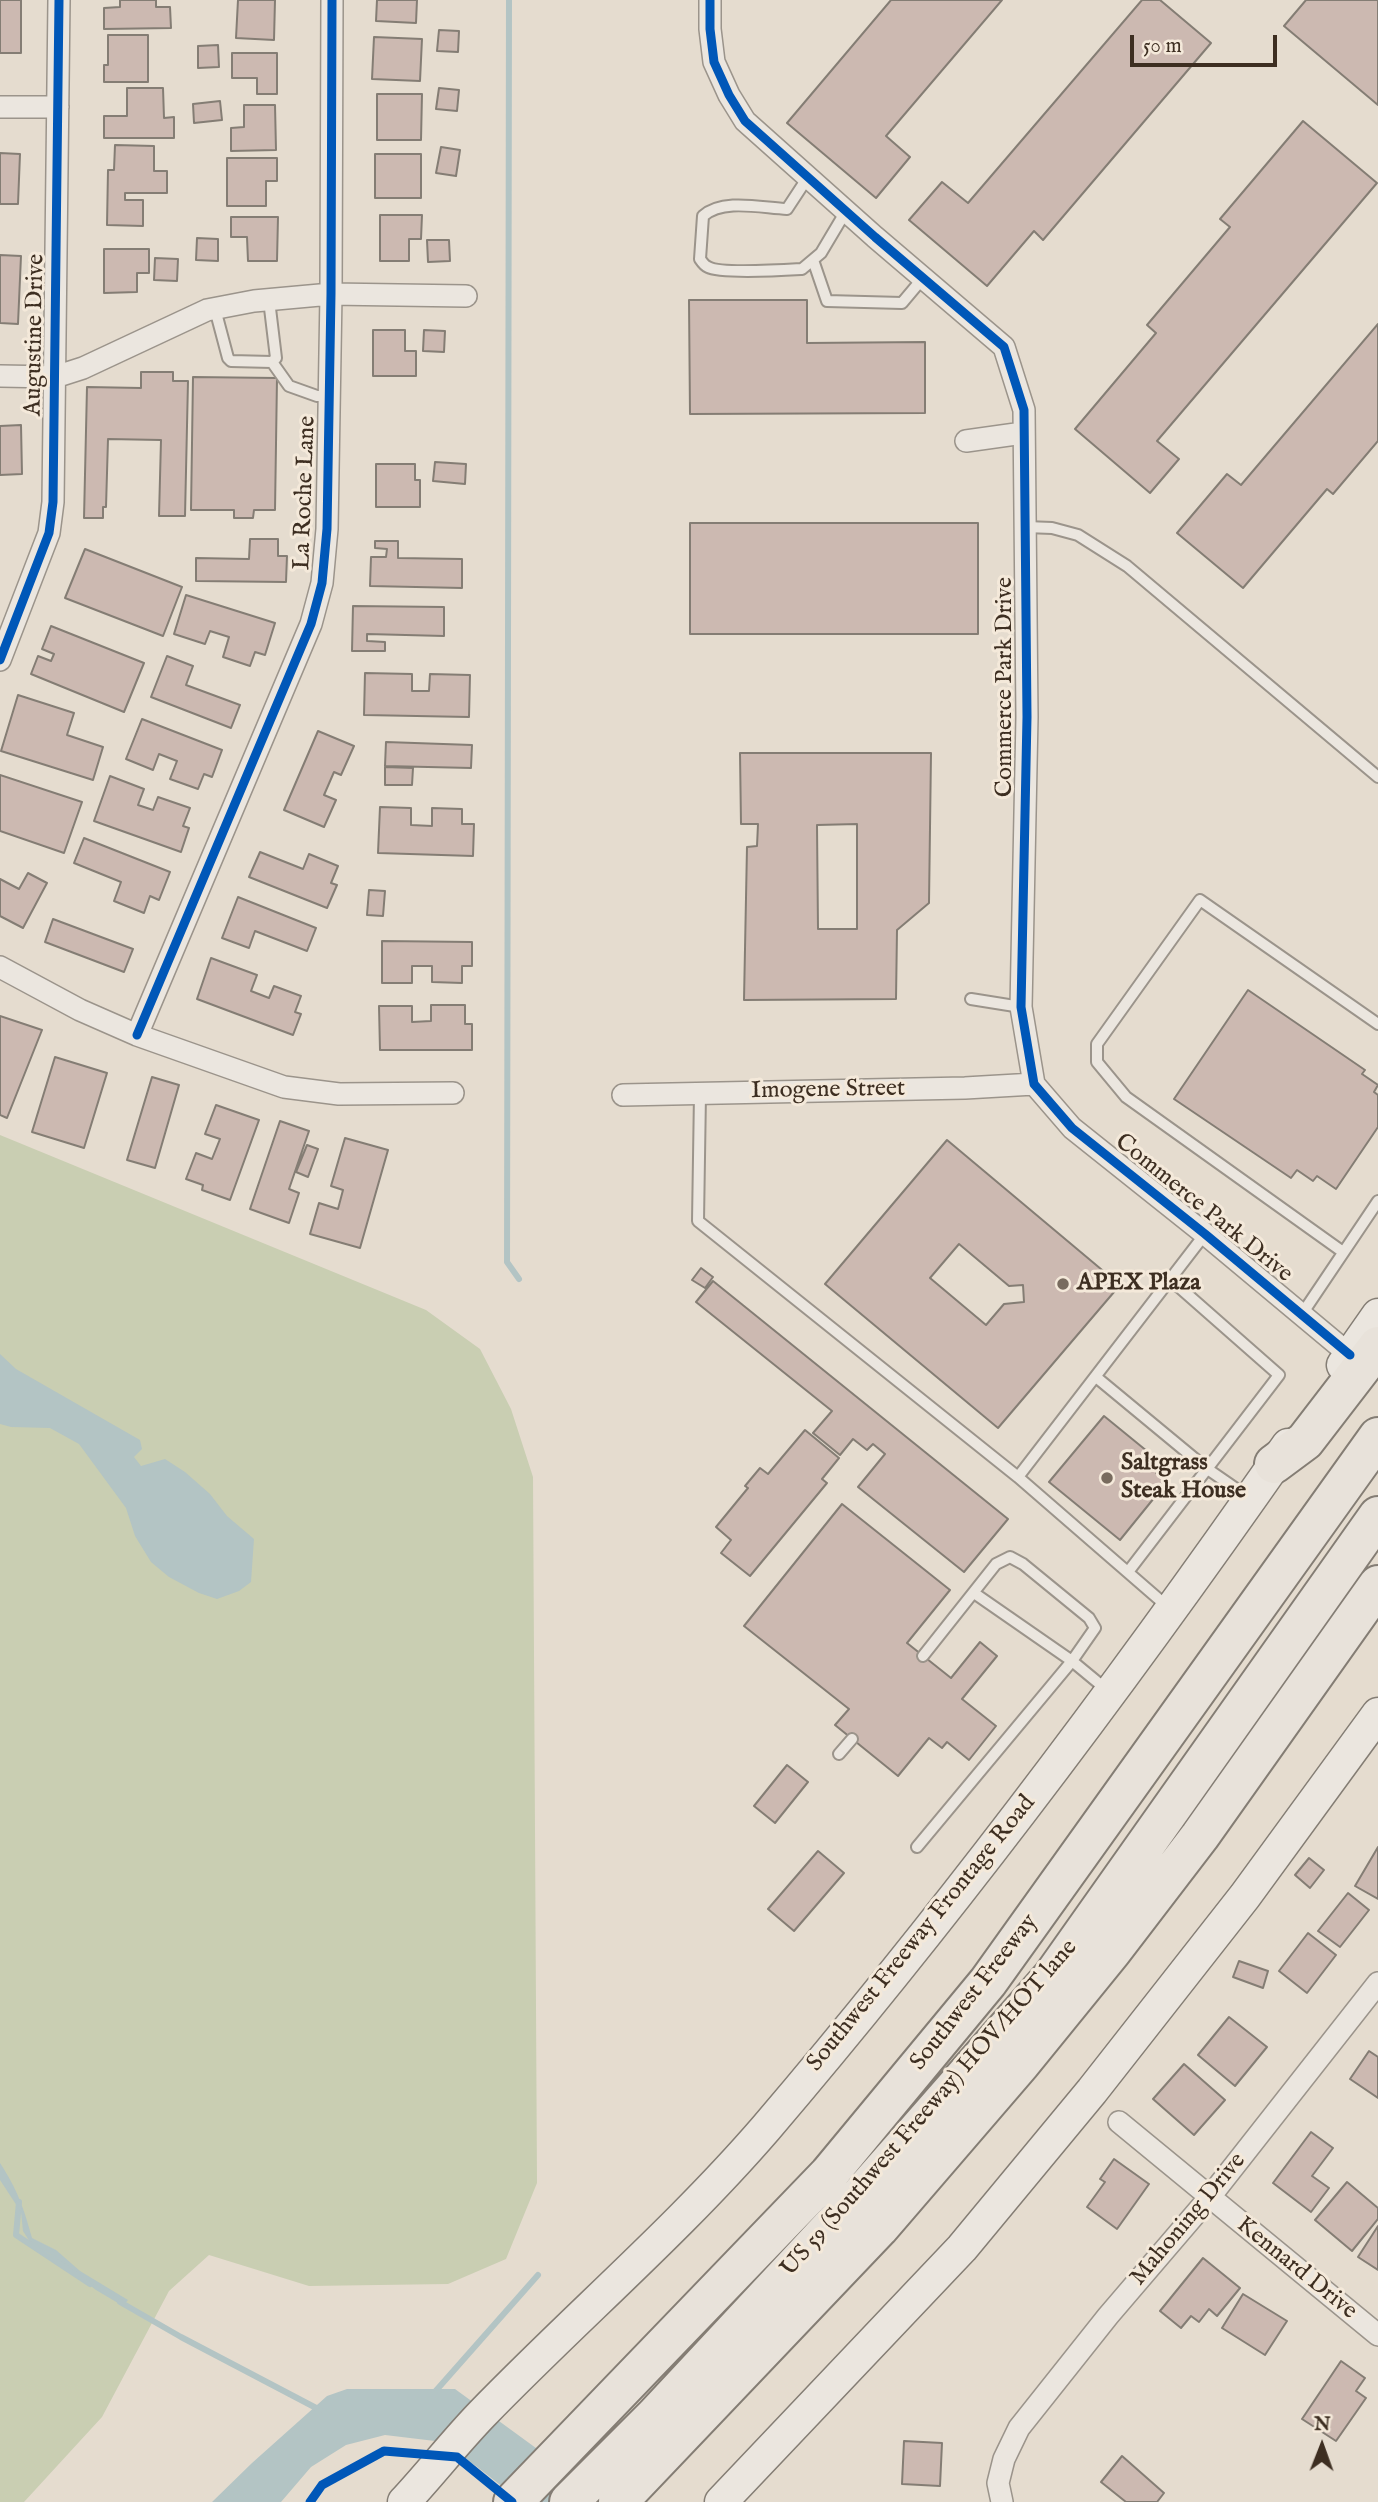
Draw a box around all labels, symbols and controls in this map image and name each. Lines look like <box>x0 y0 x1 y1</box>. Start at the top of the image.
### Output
scale bar <box>1133 21 1280 65</box>
text: 50 m <box>1143 33 1182 60</box>
street label: Augustine Drive <box>20 254 52 416</box>
street label: La Roche Lane <box>289 415 323 571</box>
street label: Commerce Park Drive <box>992 577 1020 797</box>
street label: Imogene Street <box>751 1075 905 1107</box>
street label: Commerce Park Drive <box>1108 1129 1298 1289</box>
place label: APEX Plaza <box>1077 1270 1201 1298</box>
marker: APEX Plaza <box>1055 1276 1071 1292</box>
place label: Saltgrass Steak House <box>1121 1450 1246 1506</box>
marker: Saltgrass Steak House <box>1099 1470 1115 1486</box>
street label: Southwest Freeway Frontage Road <box>802 1790 1042 2078</box>
street label: Southwest Freeway <box>905 1909 1045 2077</box>
street label: US 59 (Southwest Freeway) HOV/HOT lane <box>776 1934 1084 2284</box>
street label: Mahoning Drive <box>1125 2148 1253 2292</box>
street label: Kennard Drive <box>1230 2212 1362 2326</box>
north arrow <box>1287 2411 1357 2481</box>
text: N <box>1314 2413 1331 2437</box>

